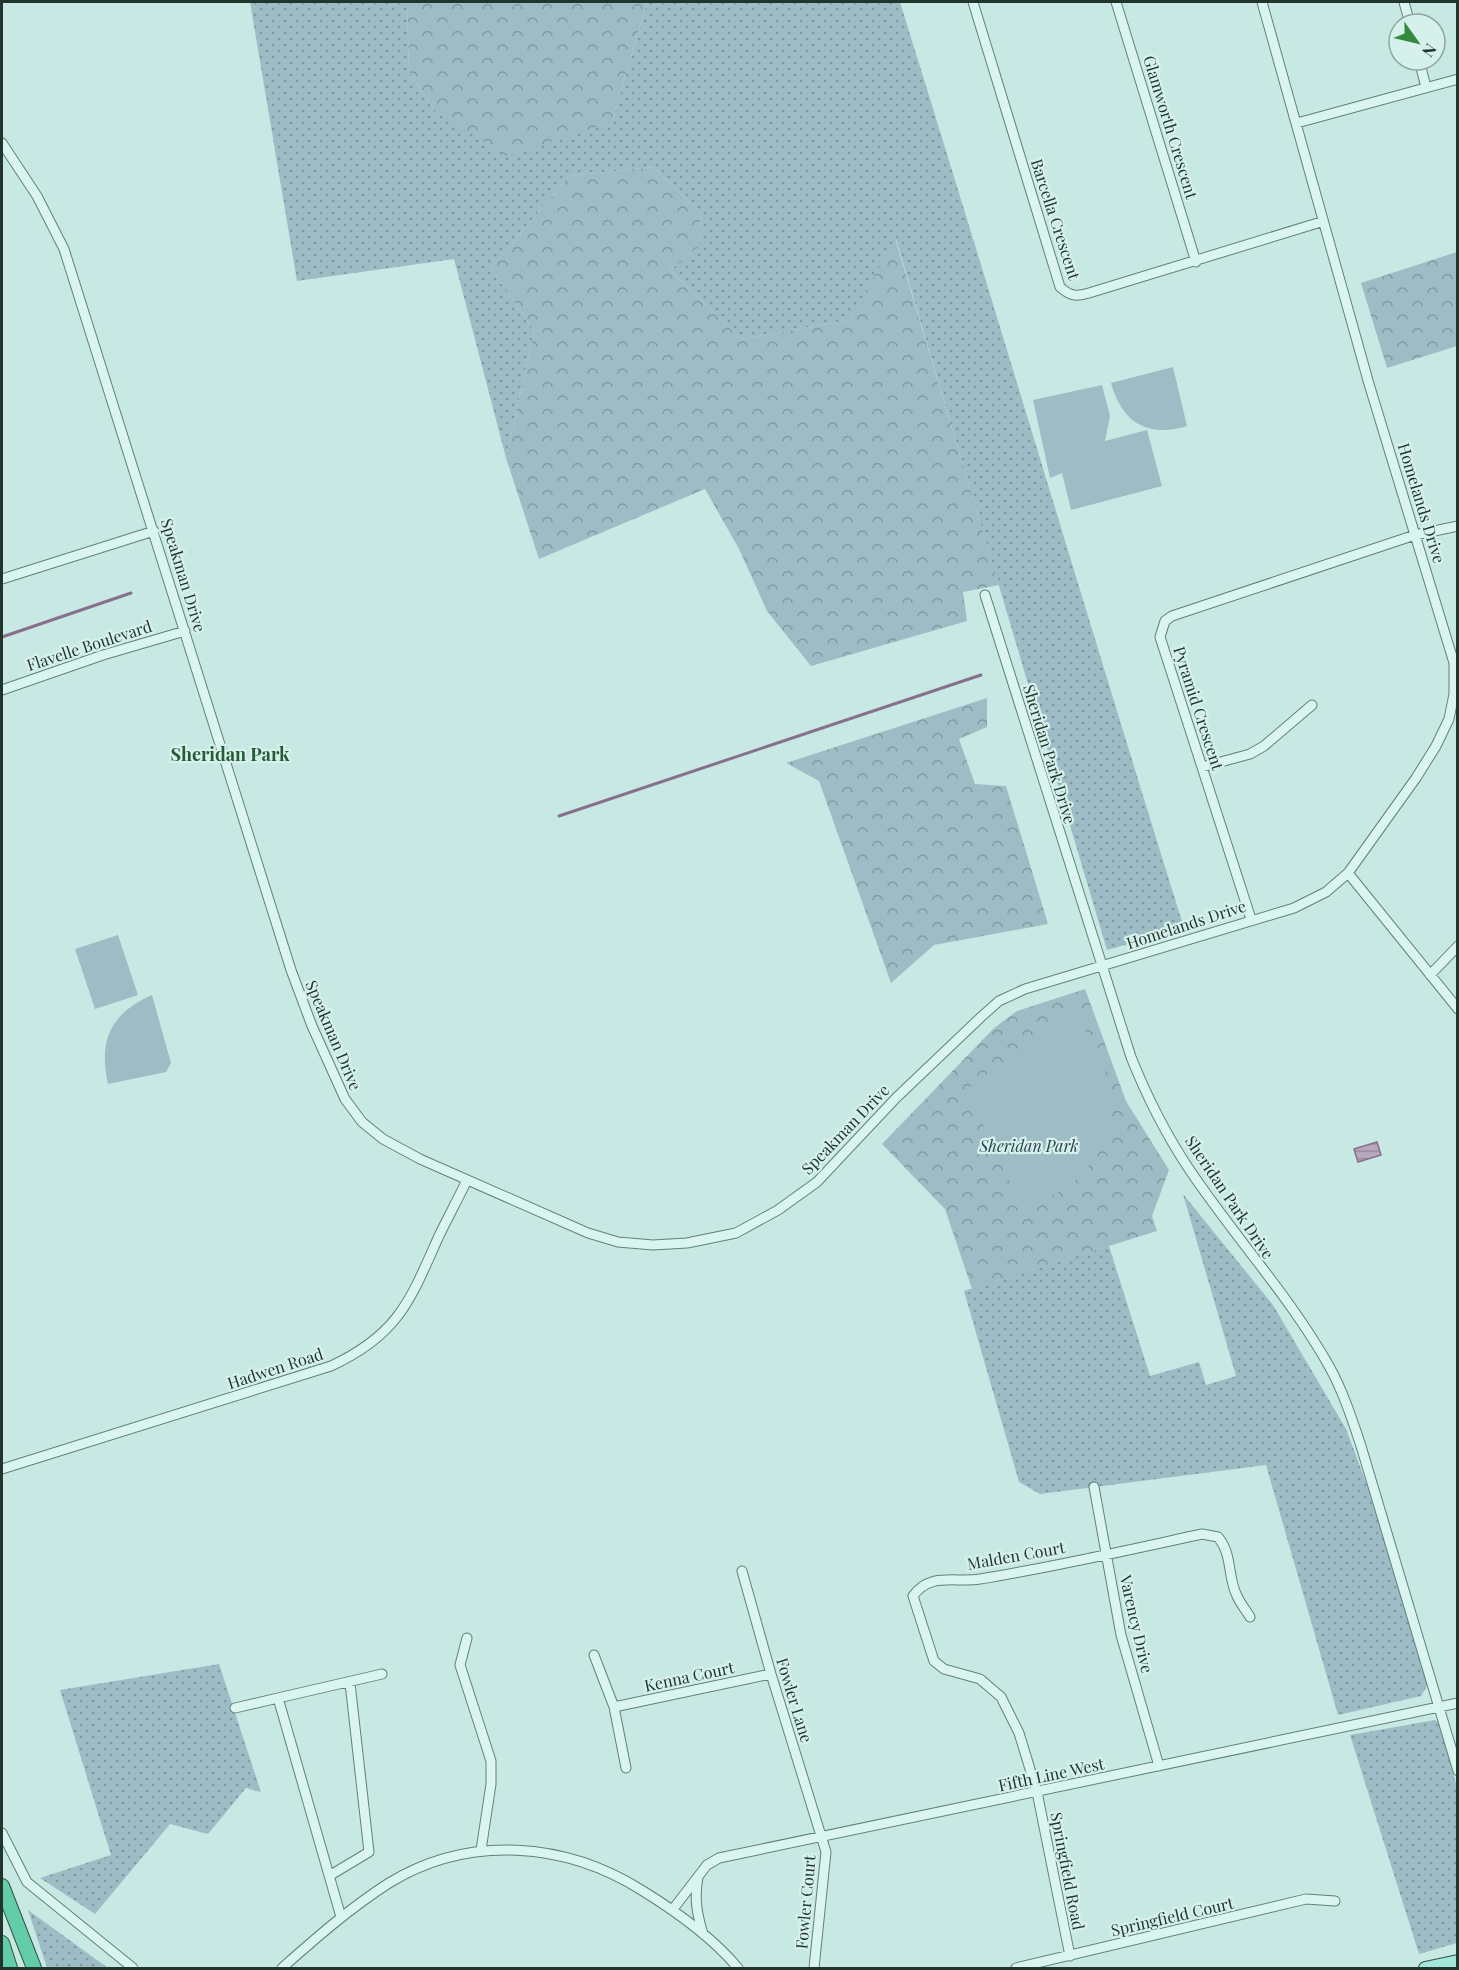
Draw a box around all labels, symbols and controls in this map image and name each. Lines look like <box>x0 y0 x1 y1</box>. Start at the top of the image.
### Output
north arrow <box>1387 12 1447 72</box>
text: N <box>1418 40 1442 62</box>
street label: Glamworth Crescent <box>1139 53 1203 202</box>
street label: Barcella Crescent <box>1027 156 1086 282</box>
street label: Homelands Drive <box>1394 440 1450 566</box>
street label: Speakman Drive <box>157 516 211 634</box>
street label: Flavelle Boulevard <box>24 615 154 675</box>
street label: Pyramid Crescent <box>1169 643 1229 773</box>
street label: Sheridan Park Drive <box>1019 682 1081 826</box>
district label: Sheridan Park <box>171 742 290 766</box>
street label: Homelands Drive <box>1124 895 1248 953</box>
street label: Speakman Drive <box>301 977 367 1093</box>
street label: Speakman Drive <box>797 1079 893 1179</box>
street label: Sheridan Park Drive <box>1181 1131 1279 1263</box>
park label: Sheridan Park <box>978 1135 1079 1156</box>
street label: Hadwen Road <box>224 1343 326 1393</box>
street label: Malden Court <box>965 1536 1067 1574</box>
street label: Varency Drive <box>1115 1572 1158 1675</box>
street label: Fowler Lane <box>772 1655 818 1745</box>
street label: Kenna Court <box>642 1656 736 1696</box>
street label: Fifth Line West <box>996 1752 1106 1795</box>
street label: Springfield Road <box>1046 1810 1090 1932</box>
street label: Fowler Court <box>790 1854 820 1950</box>
street label: Springfield Court <box>1109 1892 1236 1940</box>

